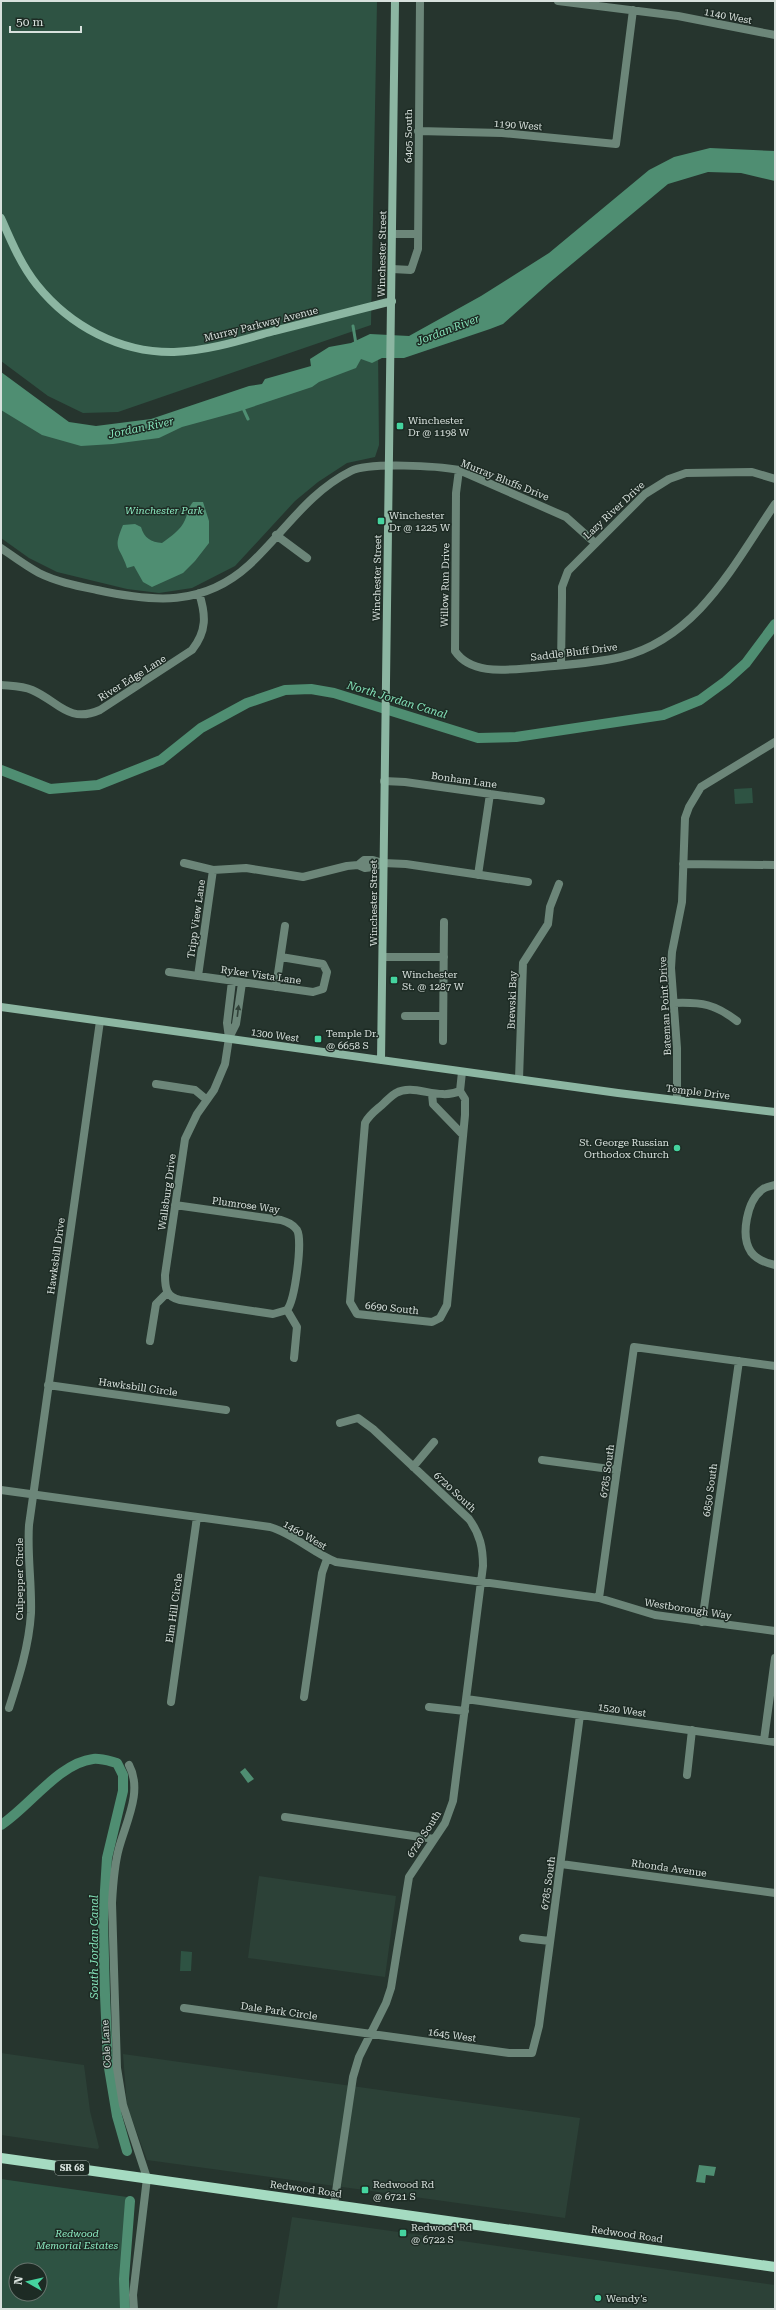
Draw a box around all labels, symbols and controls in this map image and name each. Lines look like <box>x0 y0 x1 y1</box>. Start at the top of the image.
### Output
street label: 1140 West <box>703 6 753 26</box>
scale bar <box>10 8 81 34</box>
text: 50 m <box>16 15 43 29</box>
street label: 6405 South <box>403 109 414 163</box>
street label: 1190 West <box>493 118 543 132</box>
street label: Winchester Street <box>376 210 388 297</box>
street label: Murray Parkway Avenue <box>203 304 320 343</box>
water label: Jordan River <box>414 312 482 348</box>
water label: Jordan River <box>106 415 175 441</box>
place label: Winchester Dr @ 1198 W <box>408 415 470 438</box>
marker: Winchester Dr @ 1198 W <box>395 421 405 431</box>
street label: Murray Bluffs Drive <box>459 457 551 503</box>
street label: Lazy River Drive <box>581 479 647 541</box>
park label: Winchester Park <box>125 505 204 516</box>
place label: Winchester Dr @ 1225 W <box>389 510 451 533</box>
marker: Winchester Dr @ 1225 W <box>376 516 386 526</box>
street label: Winchester Street <box>371 534 383 621</box>
street label: Willow Run Drive <box>439 542 451 627</box>
street label: Saddle Bluff Drive <box>530 641 619 663</box>
street label: River Edge Lane <box>96 652 168 703</box>
water label: North Jordan Canal <box>344 678 449 721</box>
street label: Bonham Lane <box>430 770 498 790</box>
street label: Winchester Street <box>368 859 379 946</box>
street label: Tripp View Lane <box>185 878 207 959</box>
street label: Bateman Point Drive <box>657 956 673 1056</box>
street label: Ryker Vista Lane <box>220 964 302 986</box>
place label: Winchester St. @ 1287 W <box>402 969 465 992</box>
street label: Brewski Bay <box>505 970 519 1030</box>
marker: Winchester St. @ 1287 W <box>389 975 399 985</box>
one-way arrow <box>234 1005 241 1017</box>
street label: 1300 West <box>250 1026 300 1044</box>
place label: Temple Dr. @ 6658 S <box>326 1028 378 1051</box>
marker: Temple Dr. @ 6658 S <box>313 1034 323 1044</box>
street label: Temple Drive <box>665 1083 731 1101</box>
place label: St. George Russian Orthodox Church <box>579 1137 670 1160</box>
marker: St. George Russian Orthodox Church <box>672 1143 682 1153</box>
street label: Wallsburg Drive <box>156 1153 178 1231</box>
street label: Plumrose Way <box>211 1195 281 1215</box>
street label: Hawksbill Drive <box>45 1217 67 1295</box>
street label: 6690 South <box>365 1300 420 1316</box>
street label: Hawksbill Circle <box>98 1376 179 1398</box>
street label: 6785 South <box>598 1443 616 1498</box>
street label: 6850 South <box>701 1462 719 1517</box>
street label: 6720 South <box>432 1470 479 1515</box>
street label: 1460 West <box>281 1518 329 1552</box>
street label: Culpepper Circle <box>14 1537 25 1620</box>
street label: Elm Hill Circle <box>164 1572 184 1643</box>
street label: Westborough Way <box>644 1597 732 1621</box>
street label: 1520 West <box>597 1701 647 1719</box>
street label: 6720 South <box>405 1808 444 1860</box>
street label: 6785 South <box>539 1855 557 1910</box>
street label: Rhonda Avenue <box>630 1857 708 1879</box>
water label: South Jordan Canal <box>88 1895 101 2000</box>
street label: Dale Park Circle <box>240 2000 319 2022</box>
street label: Cole Lane <box>99 2019 113 2068</box>
street label: 1645 West <box>427 2026 477 2044</box>
road number: SR 68 <box>55 2161 89 2175</box>
street label: Redwood Road <box>269 2178 343 2200</box>
place label: Redwood Rd @ 6721 S <box>373 2179 435 2202</box>
marker: Redwood Rd @ 6721 S <box>360 2185 370 2195</box>
place label: Redwood Rd @ 6722 S <box>411 2222 473 2245</box>
street label: Redwood Road <box>590 2223 664 2245</box>
park label: Redwood Memorial Estates <box>35 2228 118 2251</box>
marker: Redwood Rd @ 6722 S <box>398 2228 408 2238</box>
north arrow <box>8 2262 48 2302</box>
text: N <box>12 2275 26 2286</box>
marker: Wendy's <box>593 2293 603 2303</box>
place label: Wendy's <box>606 2293 647 2304</box>

